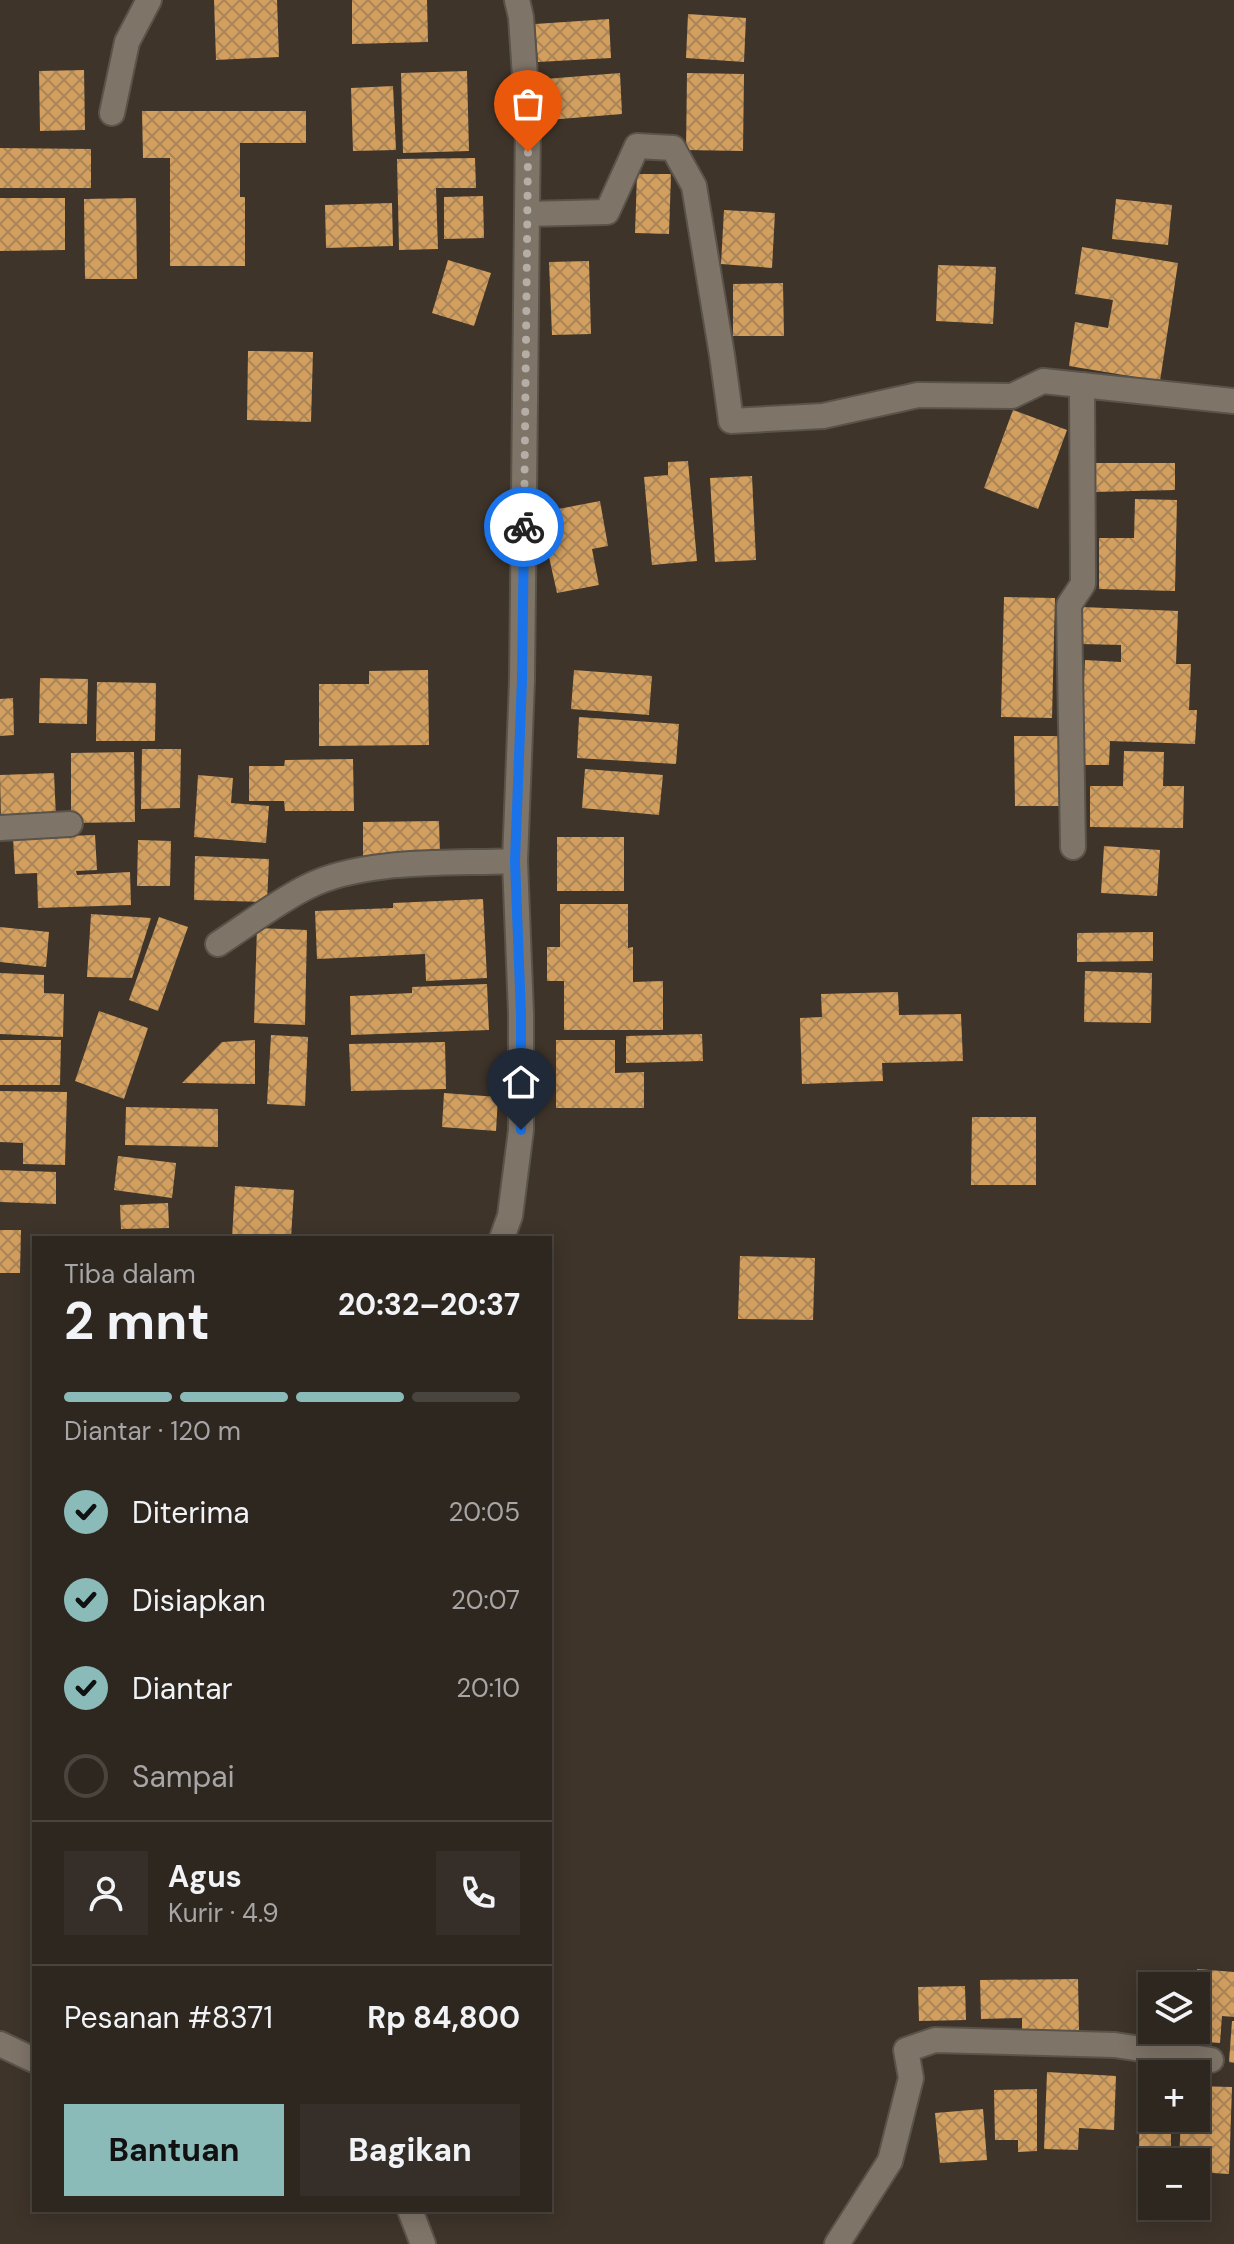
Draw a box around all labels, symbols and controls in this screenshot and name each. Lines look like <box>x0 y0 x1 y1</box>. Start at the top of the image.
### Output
pin <box>494 70 562 152</box>
icon: bag <box>506 82 550 126</box>
courier <box>484 487 564 567</box>
icon: bike <box>502 505 546 549</box>
pin <box>487 1048 555 1130</box>
icon: home <box>499 1060 543 1104</box>
text: Tiba dalam <box>64 1257 196 1291</box>
text: 20:32–20:37 <box>338 1285 520 1324</box>
text: 2 mnt <box>64 1287 210 1355</box>
text: Diantar · 120 m <box>64 1414 241 1448</box>
icon: check <box>64 1490 108 1534</box>
text: Diterima <box>132 1493 250 1532</box>
text: 20:05 <box>449 1495 520 1529</box>
icon: check <box>64 1578 108 1622</box>
text: Disiapkan <box>132 1581 266 1620</box>
text: 20:07 <box>451 1583 520 1617</box>
icon: check <box>64 1666 108 1710</box>
text: Diantar <box>132 1669 233 1708</box>
text: 20:10 <box>456 1671 520 1705</box>
text: Sampai <box>132 1757 235 1796</box>
button: person <box>64 1851 148 1935</box>
button: phone <box>436 1851 520 1935</box>
text: Agus <box>168 1857 242 1896</box>
text: Kurir · 4.9 <box>168 1896 279 1930</box>
map controls <box>1138 1972 1210 2220</box>
button: layers <box>1138 1972 1210 2044</box>
text: Pesanan #8371 <box>64 1998 273 2037</box>
text: Rp 84,800 <box>367 1998 520 2037</box>
button: + <box>1138 2060 1210 2132</box>
button: Bantuan <box>64 2104 284 2196</box>
button: Bagikan <box>300 2104 520 2196</box>
button: − <box>1138 2148 1210 2220</box>

